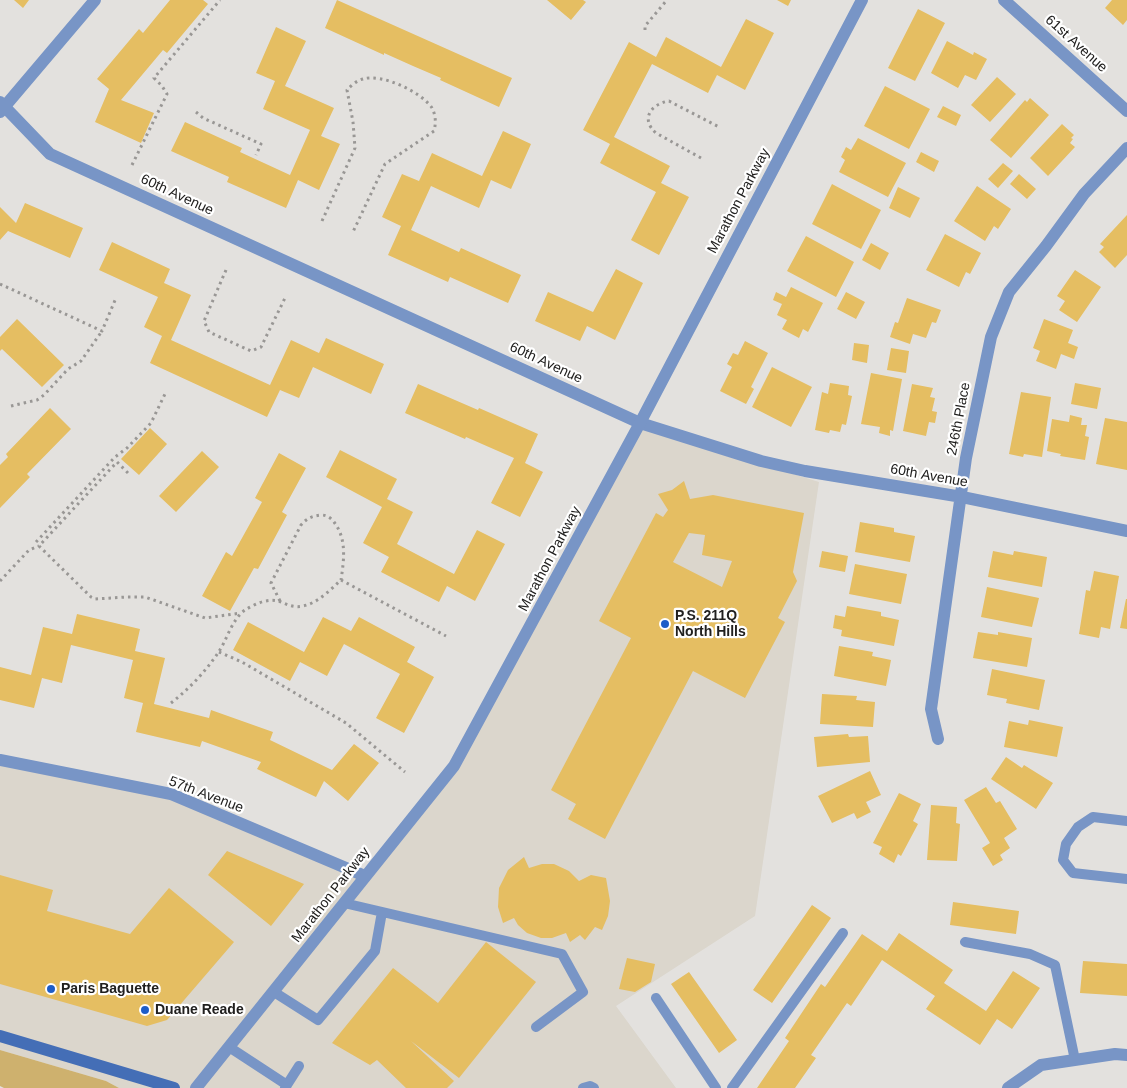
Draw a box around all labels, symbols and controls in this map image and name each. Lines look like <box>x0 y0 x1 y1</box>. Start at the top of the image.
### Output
street label: 61st Avenue <box>1042 12 1110 76</box>
street label: Marathon Parkway <box>704 146 774 256</box>
street label: 60th Avenue <box>138 171 216 219</box>
street label: 60th Avenue <box>507 339 585 387</box>
street label: 246th Place <box>944 381 974 457</box>
street label: 60th Avenue <box>889 461 969 491</box>
street label: Marathon Parkway <box>515 504 585 614</box>
place label: P.S. 211Q North Hills <box>675 608 746 640</box>
marker: P.S. 211Q North Hills <box>659 618 671 630</box>
street label: 57th Avenue <box>166 773 246 817</box>
street label: Marathon Parkway <box>288 844 374 946</box>
place label: Paris Baguette <box>61 981 159 997</box>
marker: Paris Baguette <box>45 983 57 995</box>
place label: Duane Reade <box>155 1002 244 1018</box>
marker: Duane Reade <box>139 1004 151 1016</box>

